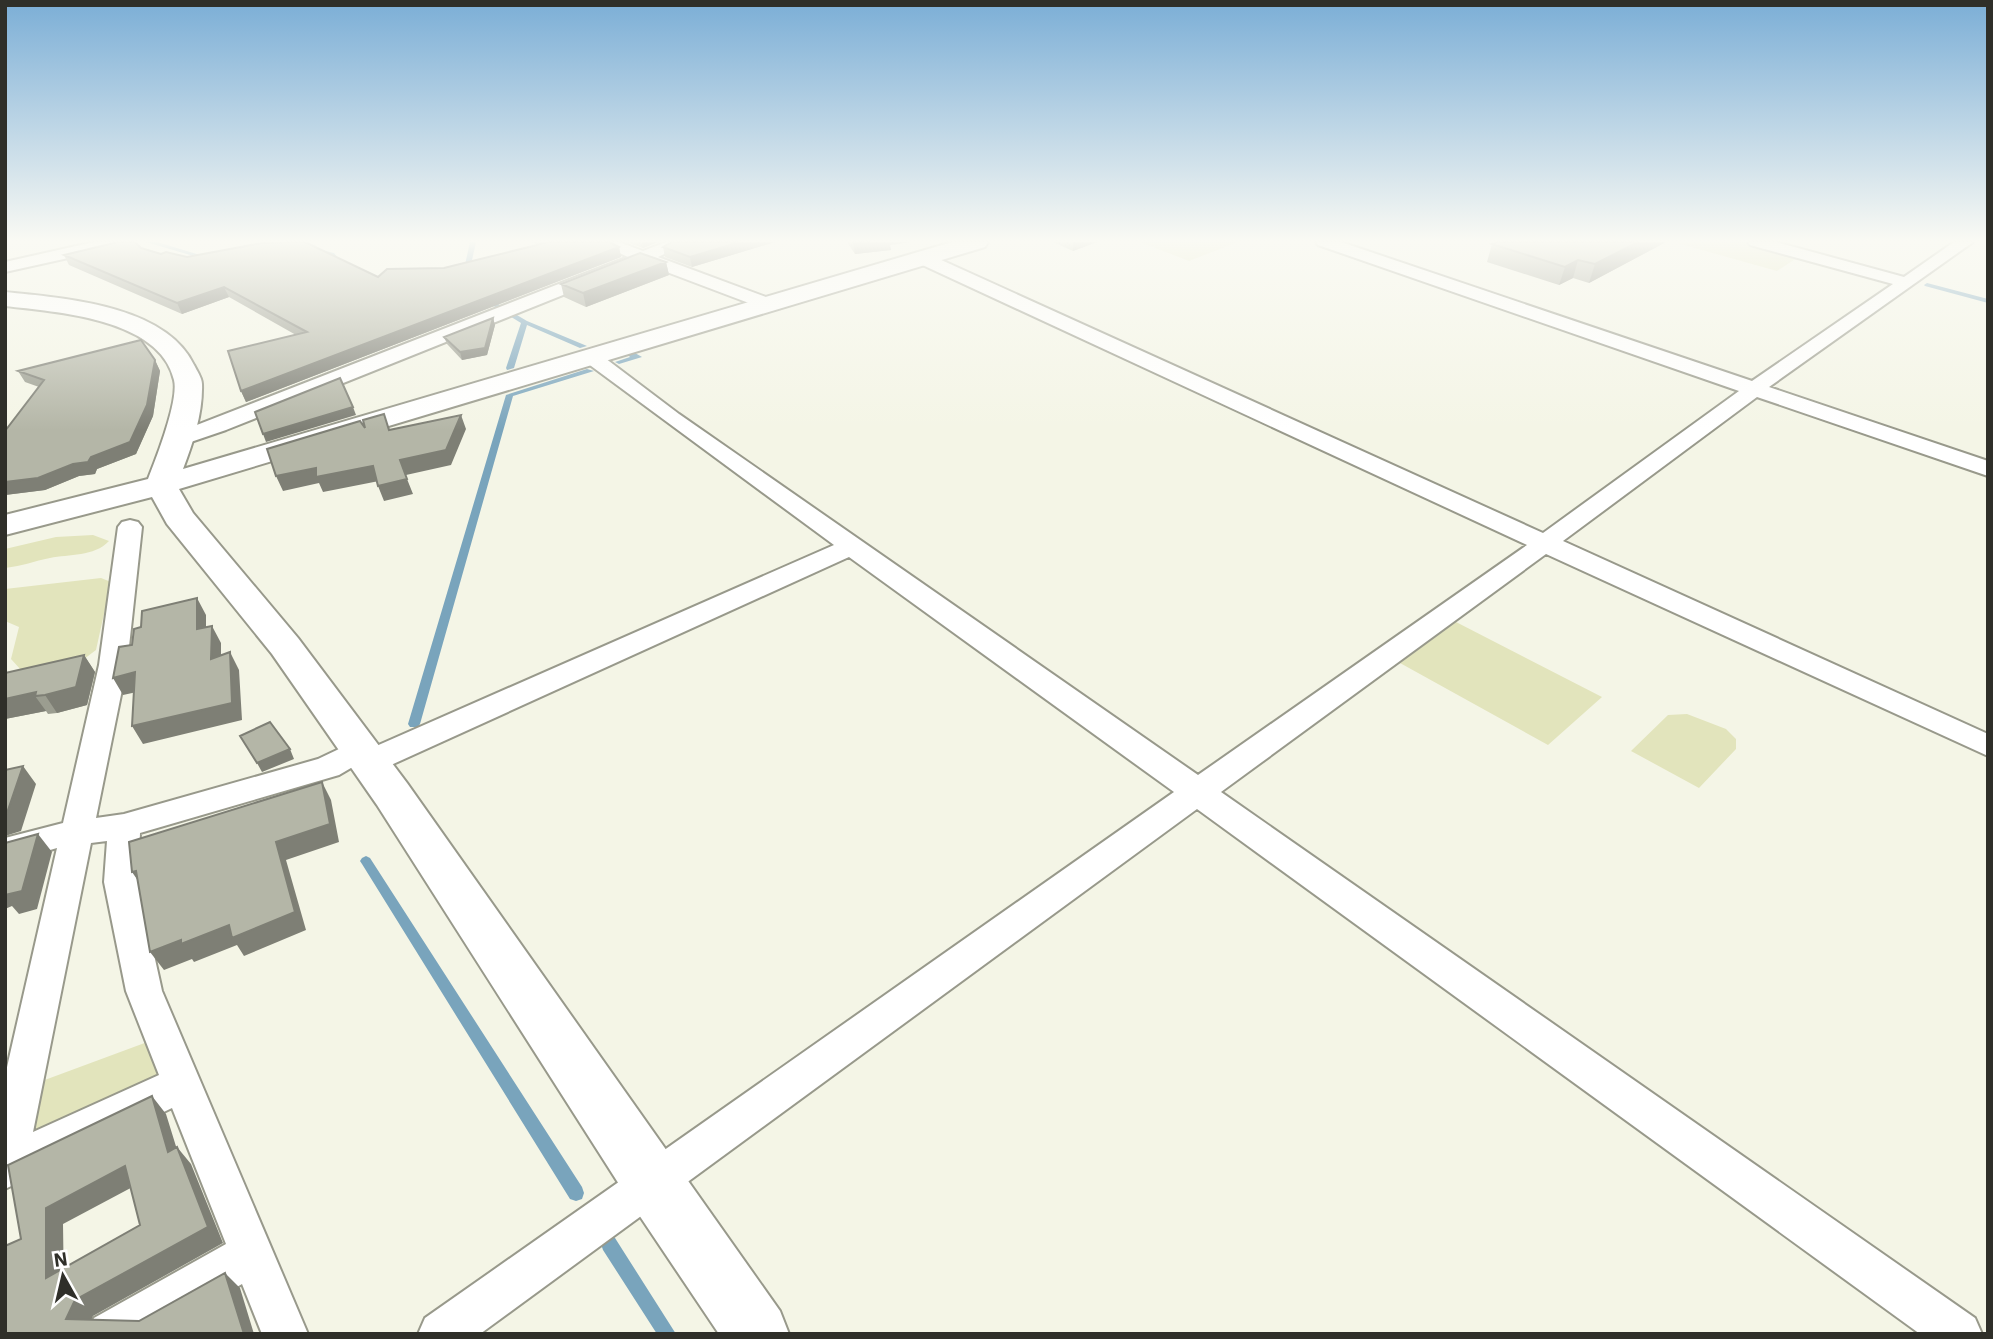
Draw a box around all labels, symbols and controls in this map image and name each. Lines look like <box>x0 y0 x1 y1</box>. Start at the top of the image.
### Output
north arrow <box>28 1241 98 1311</box>
text: N <box>52 1246 69 1272</box>

